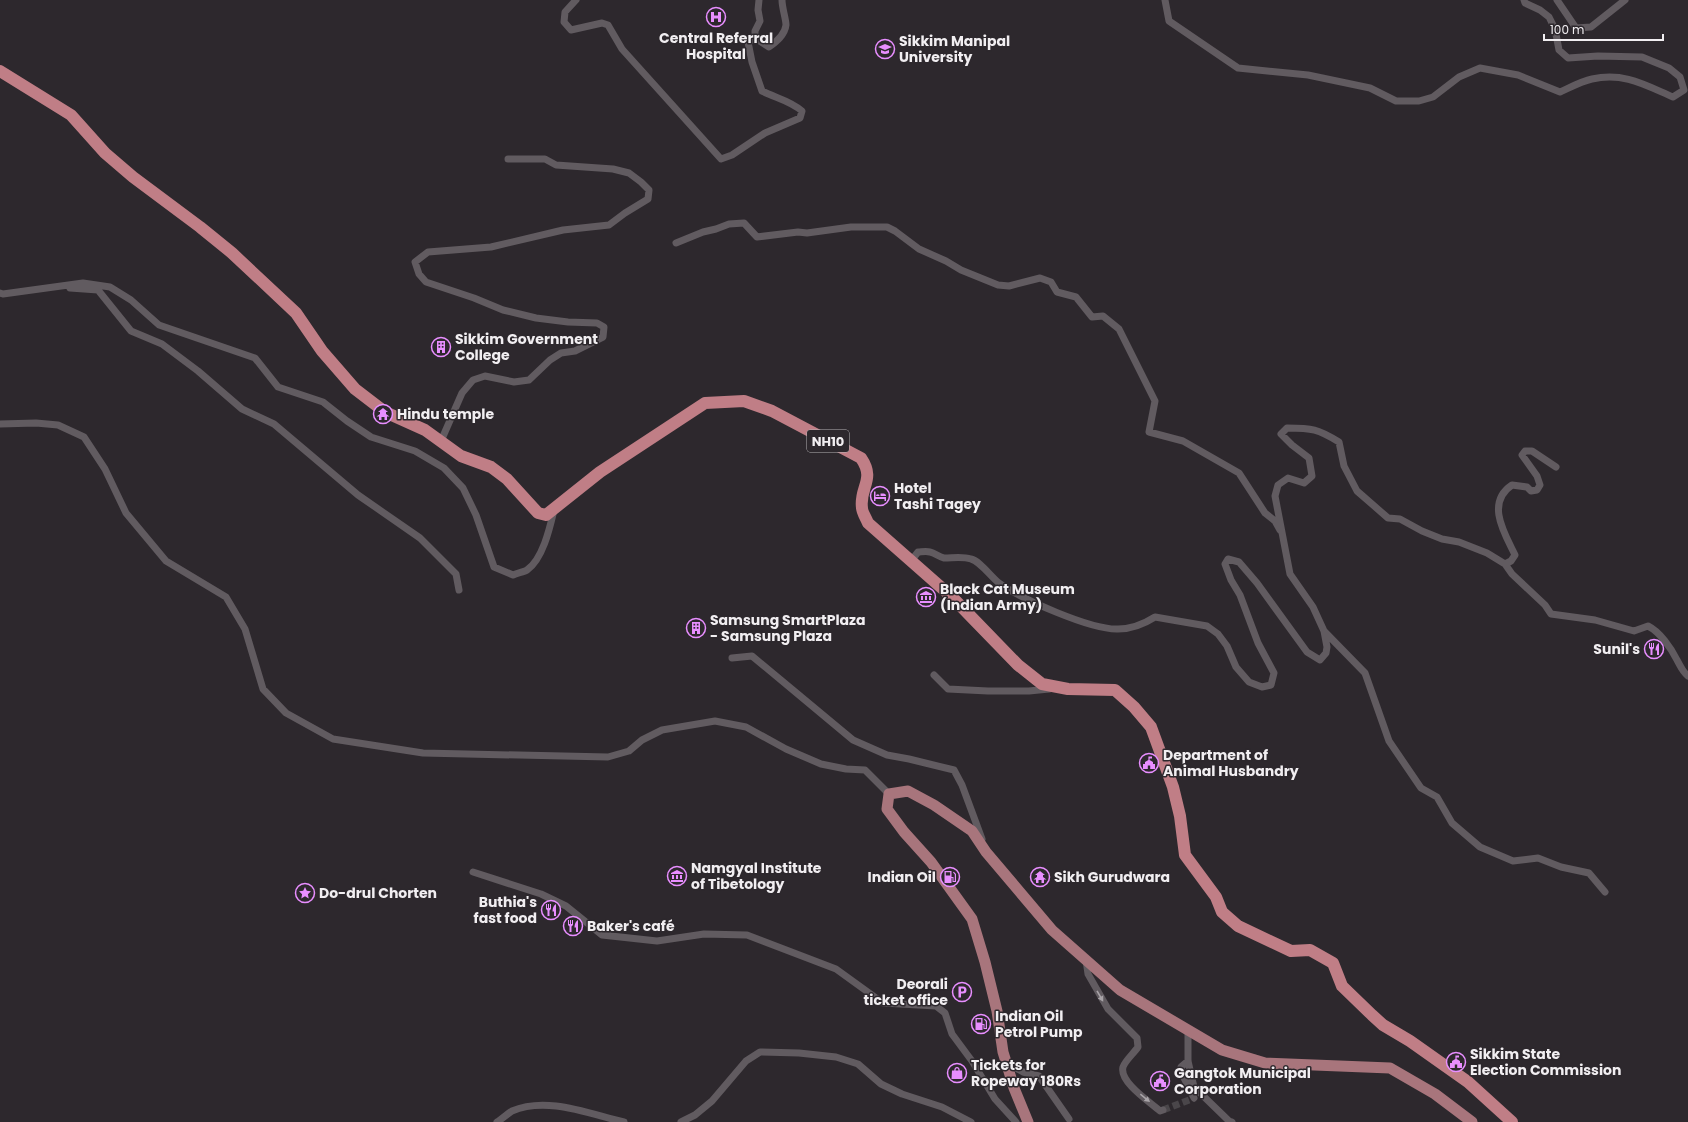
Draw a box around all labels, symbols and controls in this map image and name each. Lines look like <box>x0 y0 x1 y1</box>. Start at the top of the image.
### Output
hospital icon: Central Referral Hospital <box>705 6 727 28</box>
scale bar <box>1544 16 1663 42</box>
text: 100 m <box>1550 21 1584 38</box>
place label: Central Referral Hospital <box>659 28 773 64</box>
place label: Sikkim Manipal University <box>899 31 1010 67</box>
school or university icon: Sikkim Manipal University <box>874 38 896 60</box>
place label: Sikkim Government College <box>455 329 598 365</box>
building icon: Sikkim Government College <box>430 336 452 358</box>
temple icon: Hindu temple <box>372 403 394 425</box>
place label: Hindu temple <box>397 404 494 424</box>
road number: NH10 <box>807 430 849 452</box>
place label: Hotel Tashi Tagey <box>894 478 981 514</box>
hotel icon: Hotel Tashi Tagey <box>869 485 891 507</box>
place label: Black Cat Museum (Indian Army) <box>940 579 1075 615</box>
museum icon: Black Cat Museum (Indian Army) <box>915 586 937 608</box>
place label: Samsung SmartPlaza - Samsung Plaza <box>710 610 866 646</box>
building icon: Samsung SmartPlaza - Samsung Plaza <box>685 617 707 639</box>
restaurant icon: Sunil's <box>1643 638 1665 660</box>
place label: Sunil's <box>1593 639 1640 659</box>
place label: Department of Animal Husbandry <box>1163 745 1299 781</box>
public building icon: Department of Animal Husbandry <box>1138 752 1160 774</box>
place label: Namgyal Institute of Tibetology <box>691 858 822 894</box>
museum icon: Namgyal Institute of Tibetology <box>666 865 688 887</box>
fuel station icon: Indian Oil <box>939 866 961 888</box>
temple icon: Sikh Gurudwara <box>1029 866 1051 888</box>
place label: Indian Oil <box>868 867 936 887</box>
place label: Sikh Gurudwara <box>1054 867 1170 887</box>
place icon: Do-drul Chorten <box>294 882 316 904</box>
place label: Do-drul Chorten <box>319 883 437 903</box>
place label: Buthia's fast food <box>474 892 537 928</box>
restaurant icon: Buthia's fast food <box>540 899 562 921</box>
restaurant icon: Baker's café <box>562 915 584 937</box>
place label: Baker's café <box>587 916 675 936</box>
place label: Deorali ticket office <box>864 974 948 1010</box>
parking icon: Deorali ticket office <box>951 981 973 1003</box>
one-way arrow <box>1097 990 1104 1002</box>
place label: Indian Oil Petrol Pump <box>995 1006 1083 1042</box>
fuel station icon: Indian Oil Petrol Pump <box>970 1013 992 1035</box>
place label: Sikkim State Election Commission <box>1470 1044 1621 1080</box>
public building icon: Sikkim State Election Commission <box>1445 1051 1467 1073</box>
place label: Tickets for Ropeway 180Rs <box>971 1055 1081 1091</box>
shop icon: Tickets for Ropeway 180Rs <box>946 1062 968 1084</box>
place label: Gangtok Municipal Corporation <box>1174 1063 1311 1099</box>
public building icon: Gangtok Municipal Corporation <box>1149 1070 1171 1092</box>
one-way arrow <box>1140 1094 1151 1103</box>

